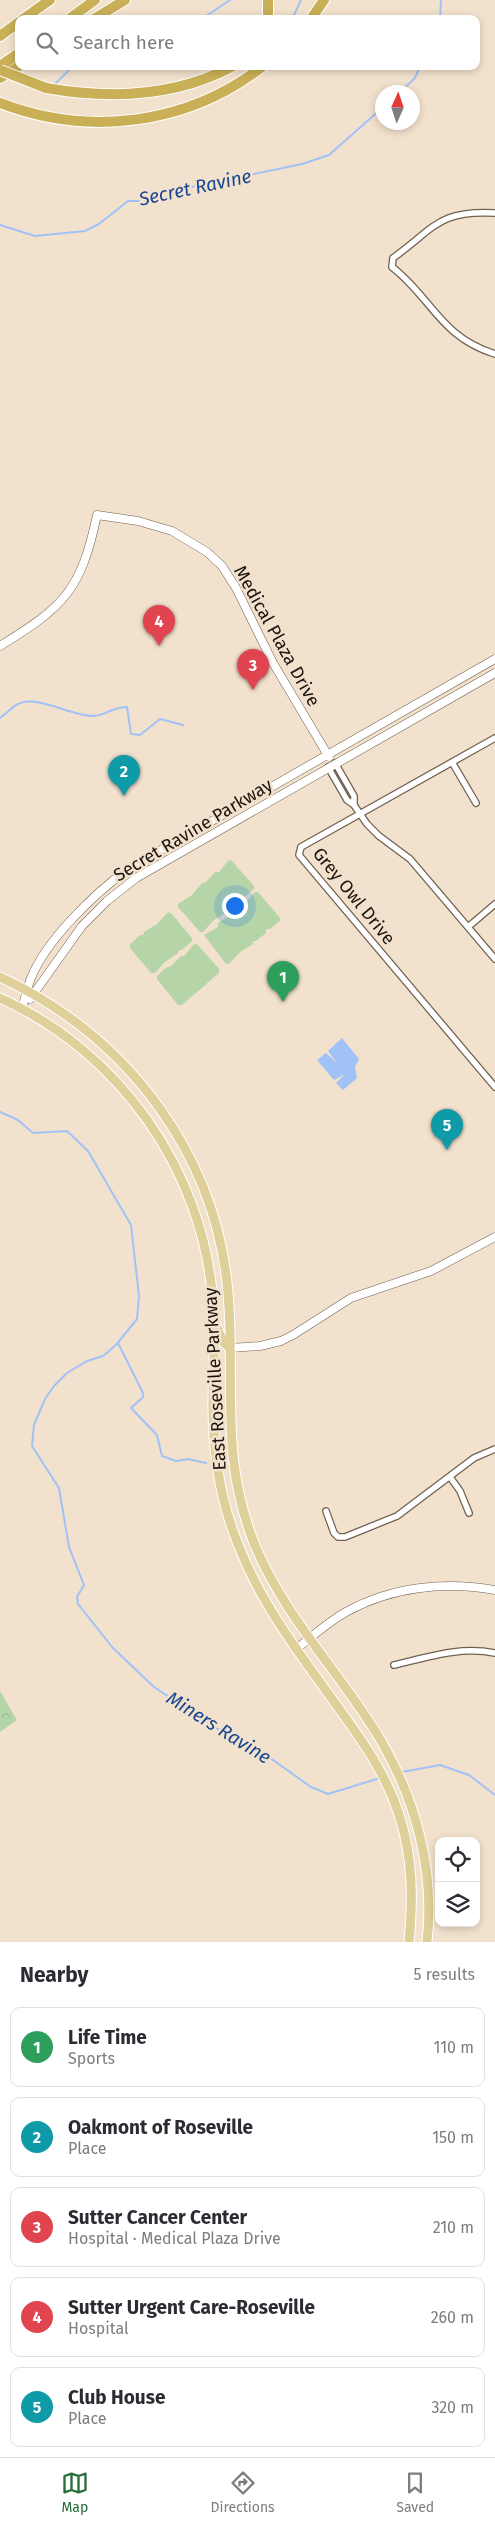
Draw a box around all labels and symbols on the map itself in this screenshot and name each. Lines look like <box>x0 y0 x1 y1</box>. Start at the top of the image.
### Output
north arrow <box>375 85 420 130</box>
water label: Secret Ravine <box>136 164 254 211</box>
street label: Medical Plaza Drive <box>229 562 325 710</box>
pin: 4 <box>143 605 175 646</box>
pin: 3 <box>237 649 269 690</box>
pin: 2 <box>108 755 140 796</box>
street label: Secret Ravine Parkway <box>110 774 277 886</box>
street label: Grey Owl Drive <box>308 843 400 949</box>
your location <box>222 893 248 919</box>
pin: 1 <box>267 961 299 1002</box>
pin: 5 <box>431 1109 463 1150</box>
street label: East Roseville Parkway <box>199 1287 231 1471</box>
water label: Miners Ravine <box>162 1686 275 1769</box>

